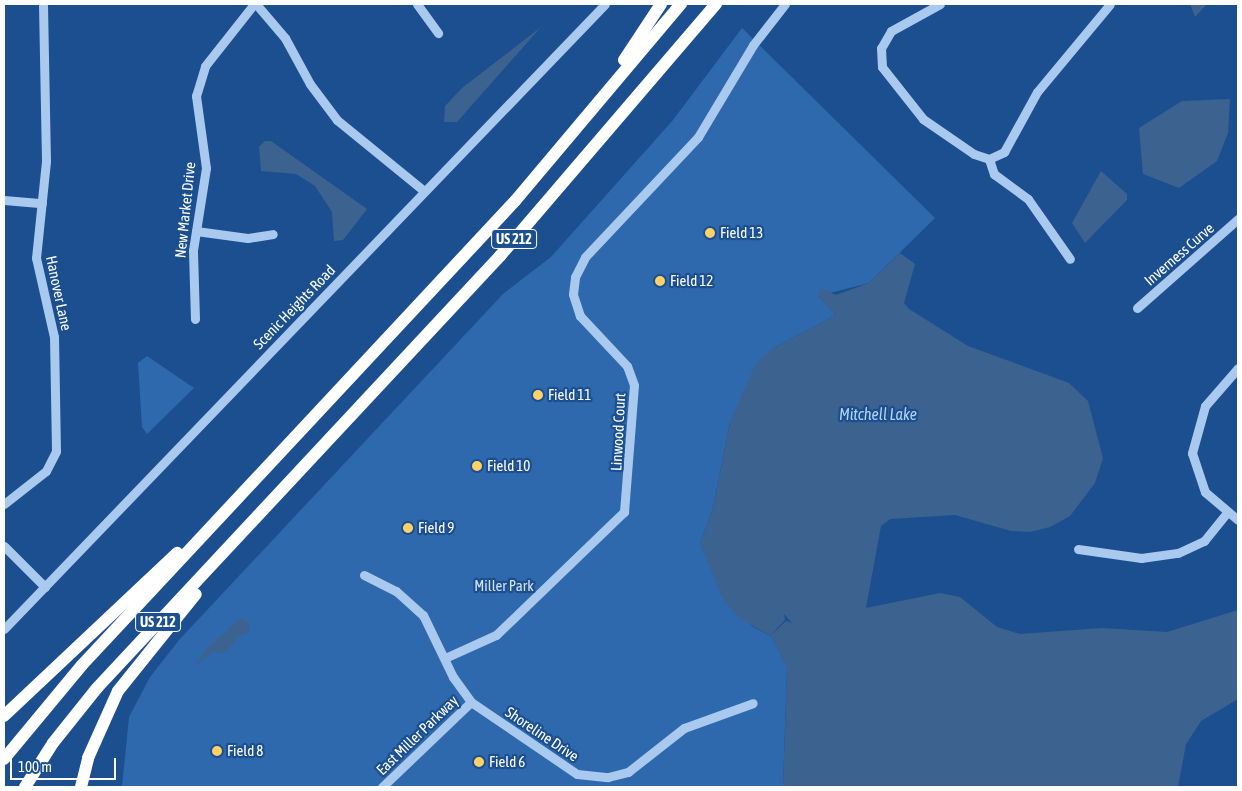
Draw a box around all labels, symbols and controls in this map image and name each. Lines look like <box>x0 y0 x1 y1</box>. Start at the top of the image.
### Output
street label: New Market Drive <box>171 161 199 259</box>
street label: Inverness Curve <box>1141 219 1217 289</box>
place label: Field 13 <box>720 224 763 242</box>
marker: Field 13 <box>704 227 716 239</box>
road number: US 212 <box>490 228 538 250</box>
street label: Hanover Lane <box>42 254 76 332</box>
street label: Scenic Heights Road <box>249 261 339 353</box>
place label: Field 12 <box>670 272 713 290</box>
marker: Field 12 <box>654 275 666 287</box>
place label: Field 11 <box>548 386 591 404</box>
marker: Field 11 <box>532 389 544 401</box>
street label: Linwood Court <box>607 392 629 472</box>
water label: Mitchell Lake <box>839 404 917 424</box>
place label: Field 10 <box>487 457 530 475</box>
marker: Field 10 <box>471 460 483 472</box>
place label: Field 9 <box>418 519 454 537</box>
marker: Field 9 <box>402 522 414 534</box>
park label: Miller Park <box>474 577 534 595</box>
road number: US 212 <box>134 610 182 634</box>
street label: East Miller Parkway <box>372 691 462 779</box>
street label: Shoreline Drive <box>502 703 582 765</box>
place label: Field 8 <box>227 742 263 760</box>
marker: Field 8 <box>211 745 223 757</box>
scale bar <box>12 748 119 780</box>
place label: Field 6 <box>489 753 525 771</box>
marker: Field 6 <box>473 756 485 768</box>
text: 100 m <box>18 758 52 775</box>

